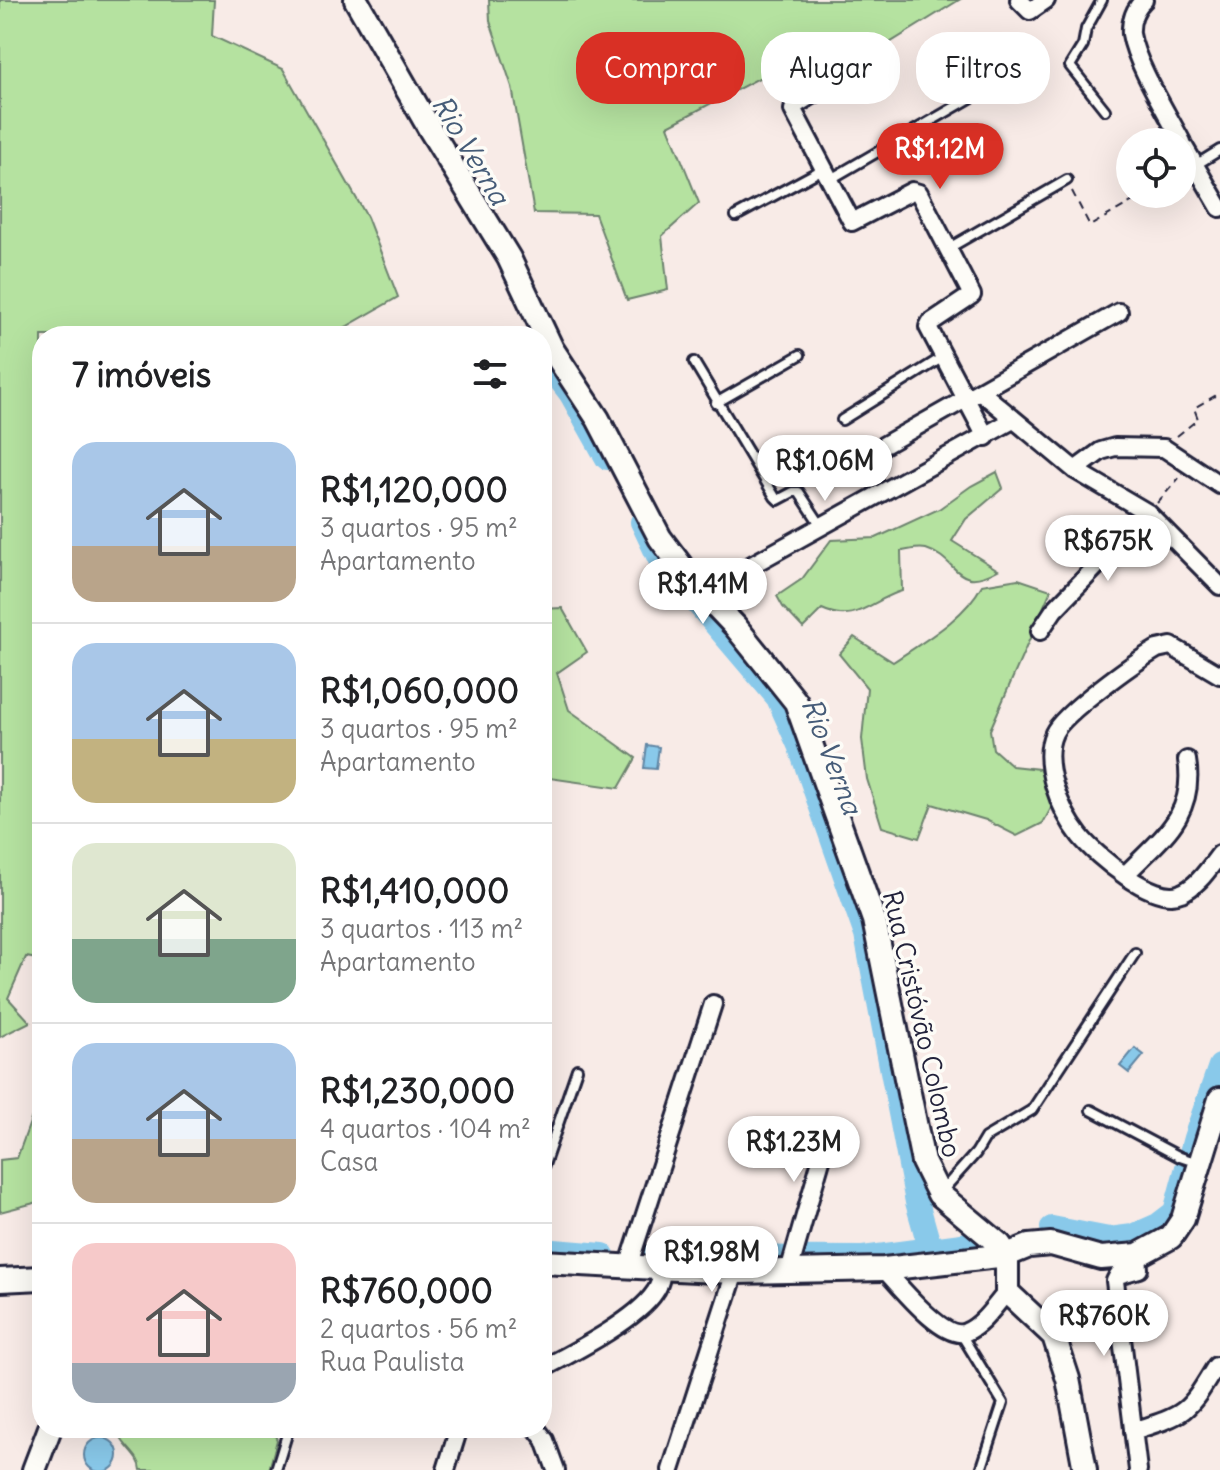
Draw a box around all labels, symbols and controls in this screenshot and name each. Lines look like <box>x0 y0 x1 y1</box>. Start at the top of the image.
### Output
chip: Comprar <box>576 32 745 104</box>
chip: Alugar <box>761 32 900 104</box>
chip: Filtros <box>916 32 1050 104</box>
water label: Rio Verna <box>424 89 519 213</box>
pin: R$1.12M <box>866 123 1014 191</box>
map controls <box>1116 128 1196 208</box>
button: locate <box>1116 128 1196 208</box>
text: R$1.12M <box>895 132 985 165</box>
icon: filters <box>468 352 512 396</box>
text: 7 imóveis <box>72 353 211 396</box>
pin: R$1.06M <box>751 435 899 503</box>
text: R$1.06M <box>775 444 875 477</box>
text: R$1,120,000 <box>320 468 508 511</box>
icon: home <box>136 474 232 570</box>
text: 3 quartos · 95 m² <box>320 511 518 544</box>
pin: R$675K <box>1043 515 1173 583</box>
text: R$675K <box>1063 524 1153 557</box>
text: Apartamento <box>320 544 476 577</box>
pin: R$1.41M <box>629 558 777 626</box>
text: R$1.41M <box>657 567 749 600</box>
text: R$1,060,000 <box>320 669 519 712</box>
icon: home <box>136 675 232 771</box>
water label: Rio Verna <box>793 693 871 821</box>
text: 3 quartos · 95 m² <box>320 712 518 745</box>
text: Apartamento <box>320 745 476 778</box>
text: R$1,410,000 <box>320 869 509 912</box>
icon: home <box>136 875 232 971</box>
street label: Rua Cristóvão Colombo <box>876 887 969 1160</box>
text: 3 quartos · 113 m² <box>320 912 523 945</box>
text: Apartamento <box>320 945 476 978</box>
text: R$1,230,000 <box>320 1069 515 1112</box>
icon: home <box>136 1075 232 1171</box>
text: 4 quartos · 104 m² <box>320 1112 531 1145</box>
pin: R$1.23M <box>720 1116 868 1184</box>
text: R$1.23M <box>746 1125 842 1158</box>
text: Casa <box>320 1145 378 1178</box>
pin: R$1.98M <box>638 1226 786 1294</box>
text: R$1.98M <box>663 1235 761 1268</box>
text: R$760,000 <box>320 1269 493 1312</box>
icon: home <box>136 1275 232 1371</box>
pin: R$760K <box>1039 1290 1169 1358</box>
text: R$760K <box>1058 1299 1150 1332</box>
text: 2 quartos · 56 m² <box>320 1312 517 1345</box>
text: Rua Paulista <box>320 1345 464 1378</box>

